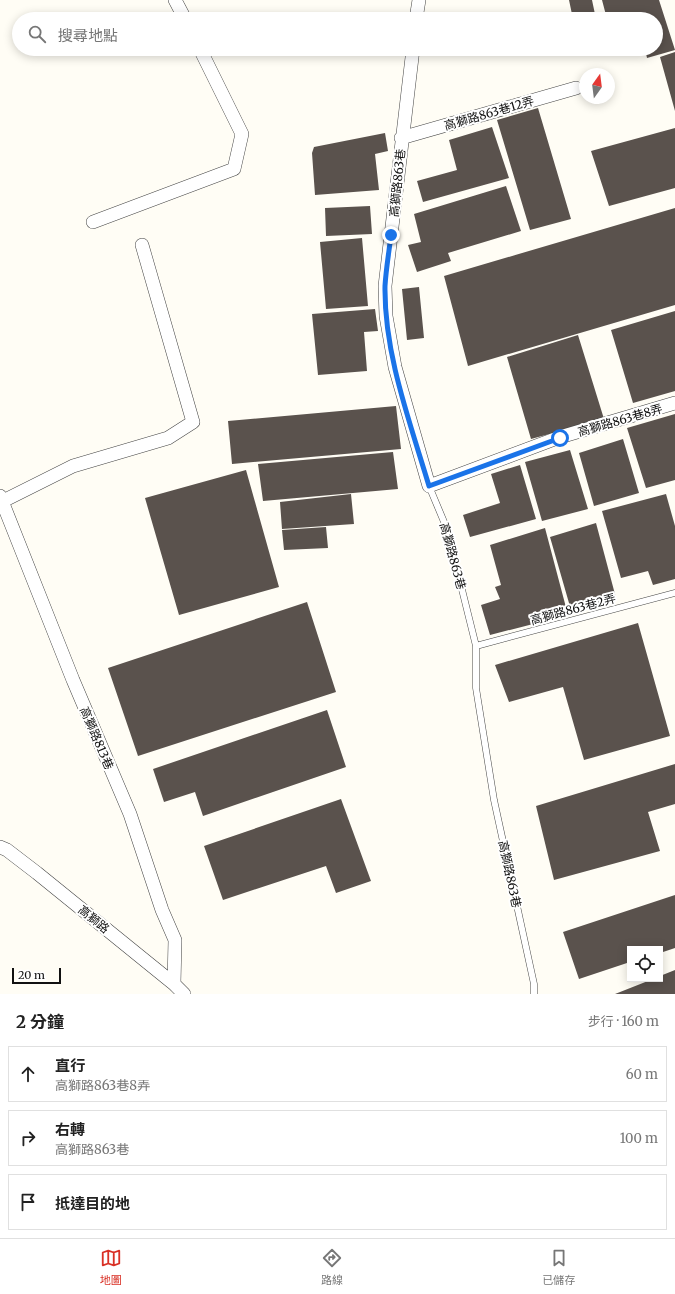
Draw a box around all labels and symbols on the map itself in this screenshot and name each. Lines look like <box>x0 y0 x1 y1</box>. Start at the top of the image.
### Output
north arrow <box>579 68 615 104</box>
street label: 高獅路863巷12弄 <box>442 93 536 133</box>
street label: 高獅路863巷 <box>386 148 408 218</box>
route end <box>382 226 400 244</box>
street label: 高獅路863巷8弄 <box>576 401 664 439</box>
route start <box>551 429 569 447</box>
street label: 高獅路863巷 <box>437 521 469 591</box>
street label: 高獅路863巷2弄 <box>529 590 617 628</box>
street label: 高獅路813巷 <box>77 704 117 772</box>
street label: 高獅路863巷 <box>496 839 524 909</box>
street label: 高獅路 <box>75 902 113 936</box>
scale bar <box>12 966 61 985</box>

